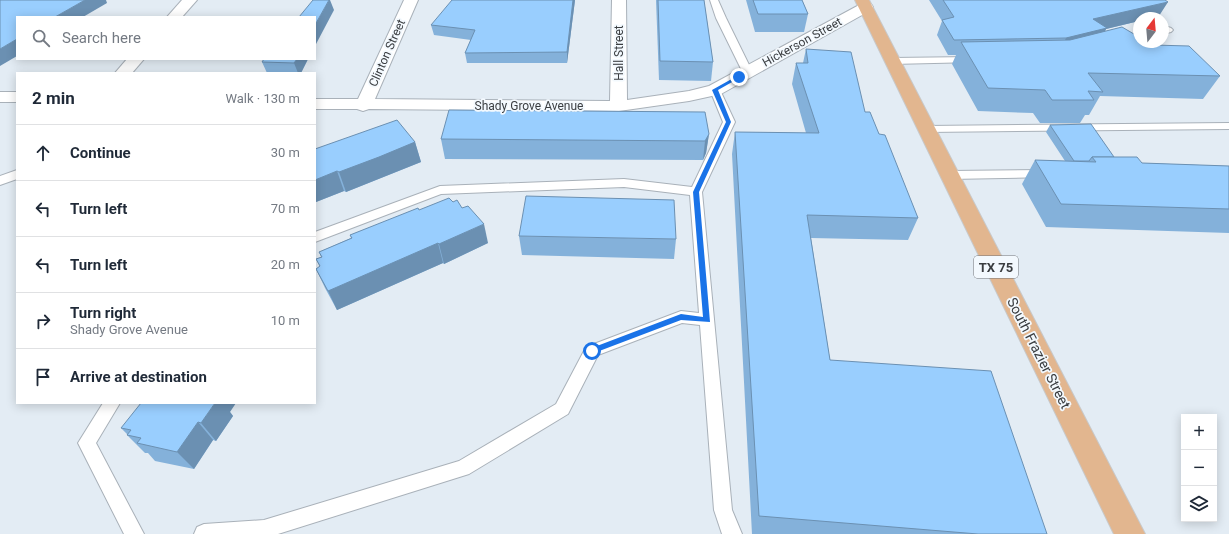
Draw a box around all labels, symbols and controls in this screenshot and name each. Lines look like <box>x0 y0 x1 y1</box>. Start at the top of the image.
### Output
north arrow <box>1133 12 1169 48</box>
street label: Hickerson Street <box>760 14 844 70</box>
search box <box>16 16 316 60</box>
street label: Clinton Street <box>366 17 408 89</box>
street label: Hall Street <box>612 25 626 81</box>
icon: search <box>30 27 52 49</box>
text: Search here <box>62 29 141 47</box>
route end <box>730 68 748 86</box>
text: 2 min <box>32 88 75 108</box>
text: Walk · 130 m <box>225 91 300 106</box>
street label: Shady Grove Avenue <box>475 99 583 113</box>
icon: ahead <box>32 142 54 164</box>
text: Continue <box>70 144 131 162</box>
text: 30 m <box>271 145 300 160</box>
icon: left <box>32 198 54 220</box>
text: Turn left <box>70 200 127 218</box>
text: 70 m <box>271 201 300 216</box>
icon: left <box>32 254 54 276</box>
text: Turn left <box>70 256 127 274</box>
road number: TX 75 <box>974 256 1018 278</box>
text: 20 m <box>271 257 300 272</box>
street label: South Frazier Street <box>1004 295 1074 412</box>
text: Turn right <box>70 304 136 322</box>
icon: right <box>32 310 54 332</box>
text: 10 m <box>271 313 300 328</box>
text: Shady Grove Avenue <box>70 322 188 337</box>
route start <box>583 342 601 360</box>
icon: arrive <box>32 366 54 388</box>
text: Arrive at destination <box>70 368 207 386</box>
map controls <box>1181 414 1217 522</box>
button: + <box>1181 414 1217 450</box>
button: − <box>1181 450 1217 486</box>
button: layers <box>1181 486 1217 522</box>

